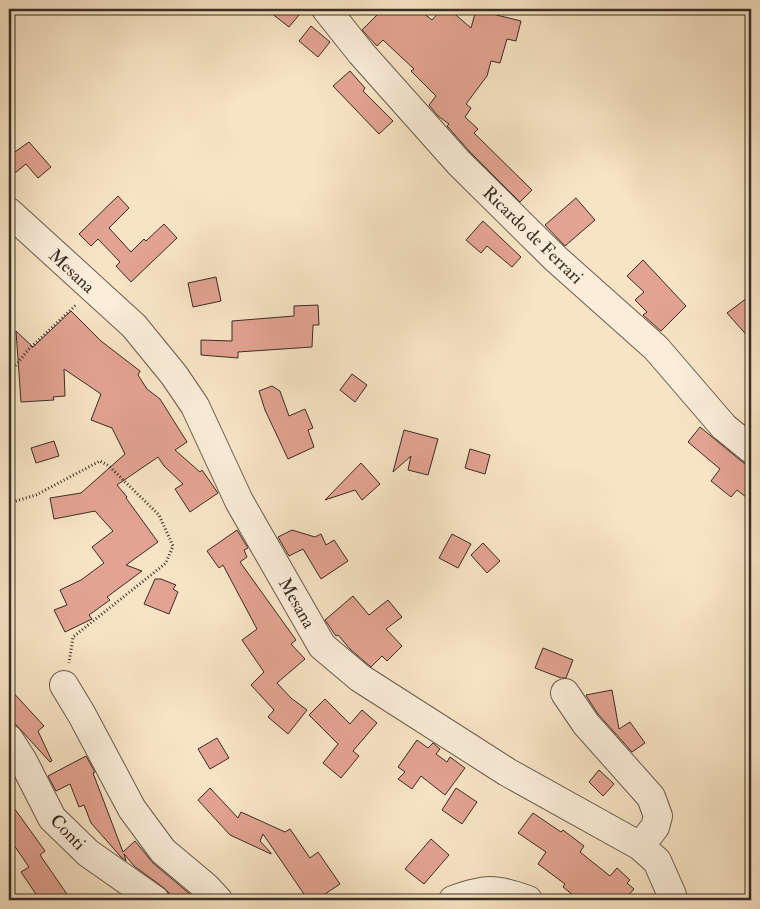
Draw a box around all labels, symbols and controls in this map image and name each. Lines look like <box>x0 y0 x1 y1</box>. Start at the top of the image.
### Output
street label: Ricardo de Ferrari <box>478 182 588 289</box>
street label: Mesana <box>44 244 100 299</box>
street label: Mesana <box>273 574 321 633</box>
street label: Conti <box>45 809 91 855</box>

